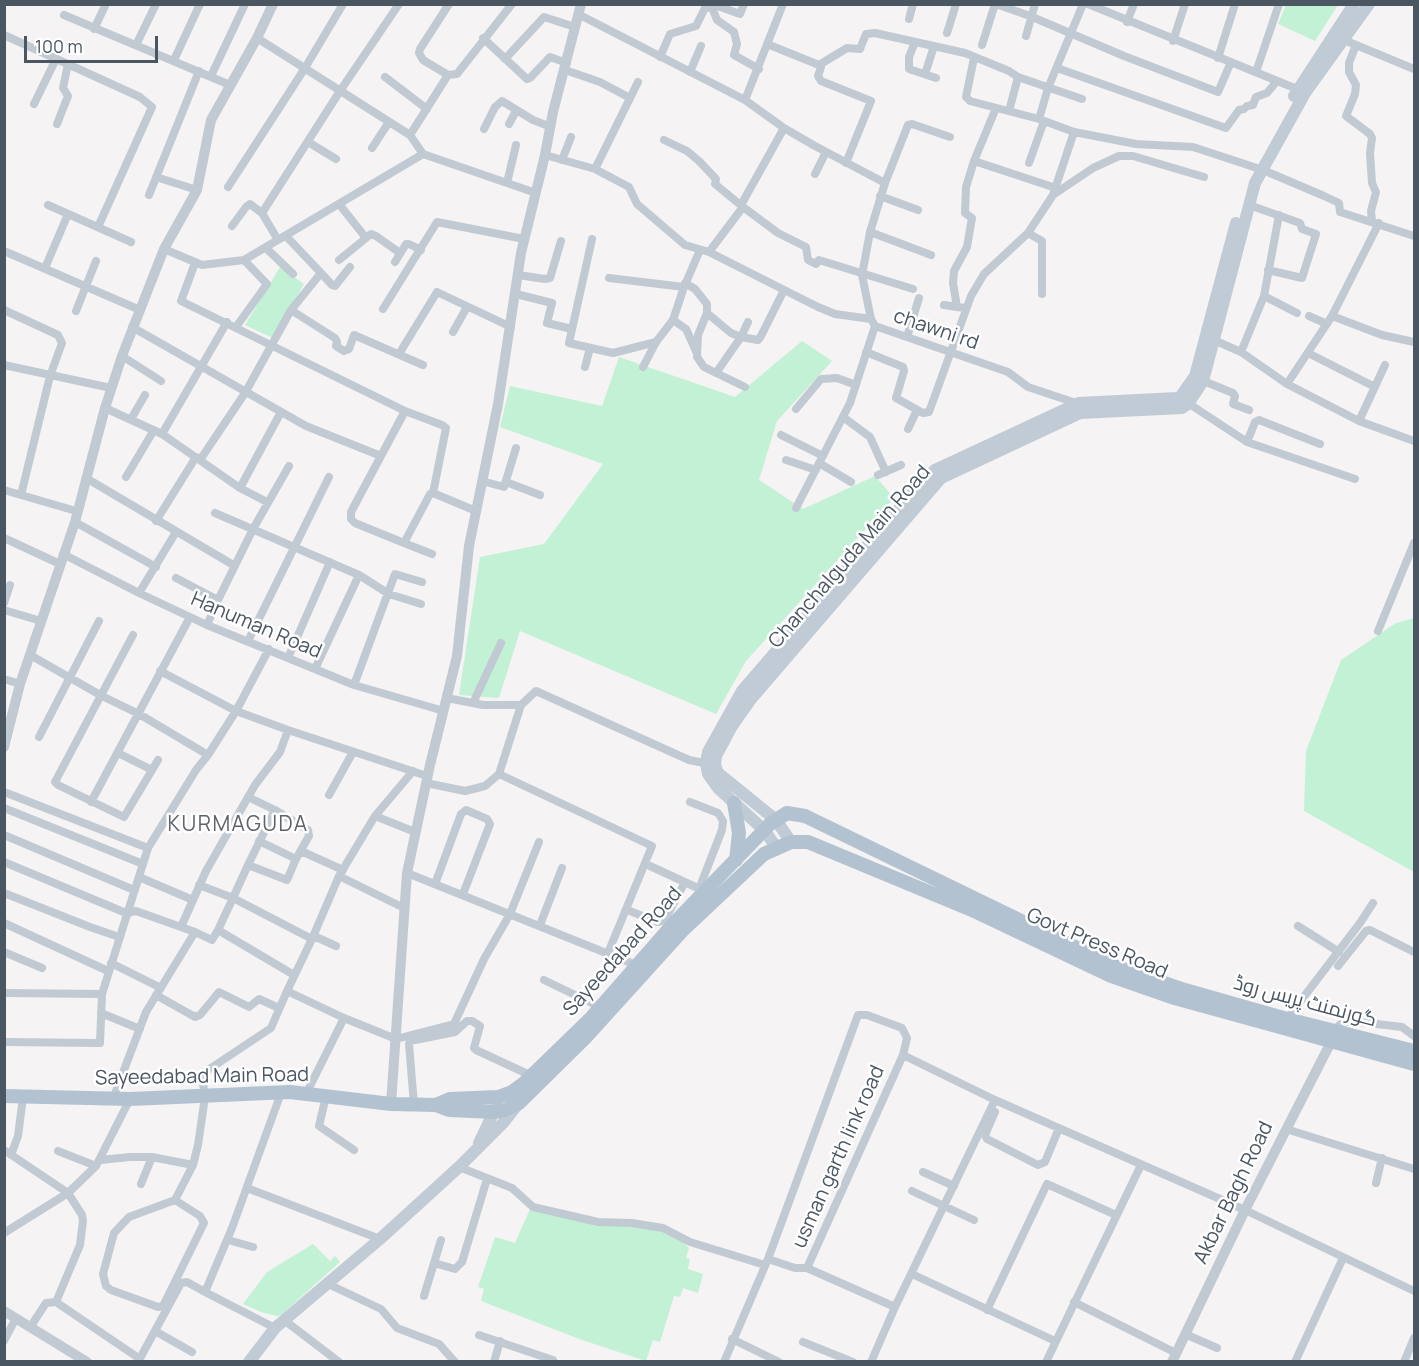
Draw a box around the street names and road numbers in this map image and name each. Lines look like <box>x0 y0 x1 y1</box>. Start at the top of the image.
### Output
street label: chawni rd <box>890 304 982 356</box>
street label: Chanchalguda Main Road <box>764 461 936 653</box>
street label: Hanuman Road <box>187 588 325 664</box>
street label: Sayeedabad Road <box>559 882 687 1022</box>
street label: Govt Press Road <box>1023 903 1171 985</box>
street label: گورنمنٹ پریس روڈ <box>1231 971 1379 1033</box>
street label: usman garth link road <box>788 1062 890 1252</box>
street label: Sayeedabad Main Road <box>95 1063 309 1091</box>
street label: Akbar Bagh Road <box>1189 1118 1279 1268</box>

